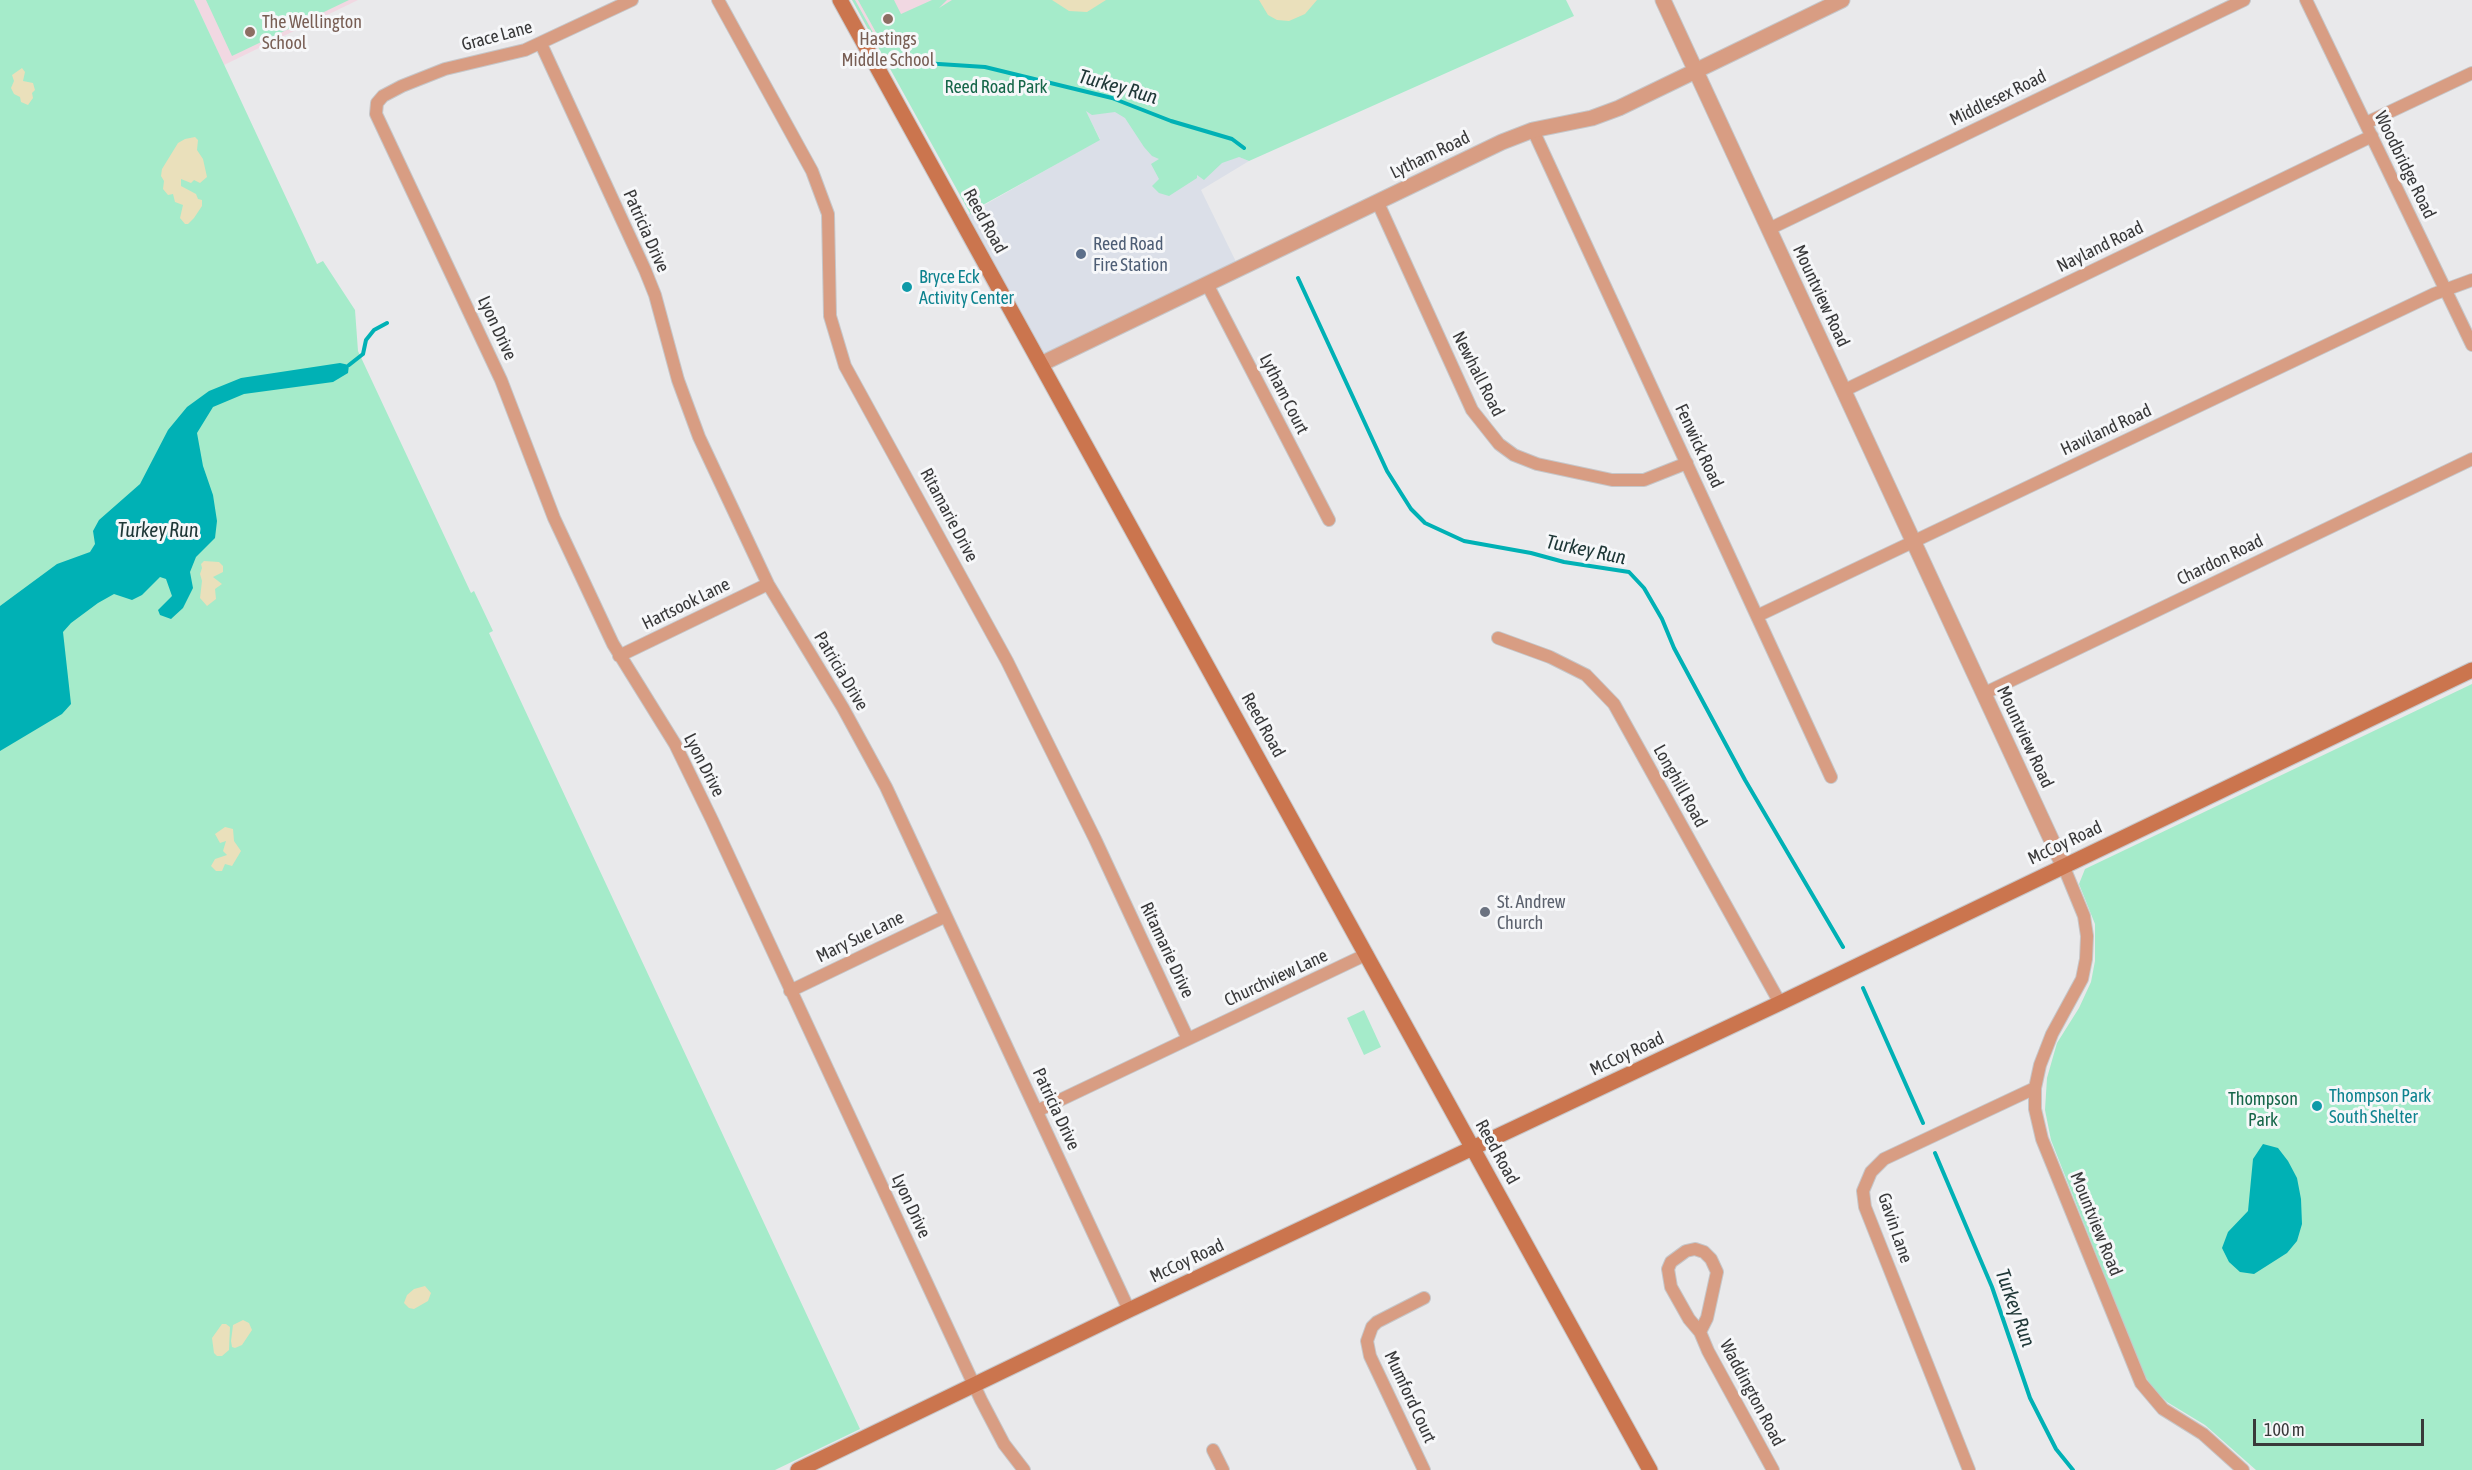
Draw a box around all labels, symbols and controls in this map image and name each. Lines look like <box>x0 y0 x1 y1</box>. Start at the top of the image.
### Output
place label: The Wellington School <box>262 11 362 54</box>
marker: Hastings Middle School <box>881 12 895 26</box>
street label: Grace Lane <box>459 16 535 56</box>
marker: The Wellington School <box>243 25 257 39</box>
place label: Hastings Middle School <box>841 28 935 70</box>
water label: Turkey Run <box>1076 64 1160 110</box>
street label: Middlesex Road <box>1946 65 2050 131</box>
park label: Reed Road Park <box>944 76 1048 98</box>
street label: Woodbridge Road <box>2370 108 2440 222</box>
street label: Lytham Road <box>1387 126 1473 184</box>
street label: Reed Road <box>958 185 1012 257</box>
street label: Patricia Drive <box>618 186 674 276</box>
street label: Nayland Road <box>2053 217 2147 277</box>
place label: Reed Road Fire Station <box>1093 233 1168 276</box>
street label: Mountview Road <box>1788 241 1854 351</box>
marker: Reed Road Fire Station <box>1074 247 1088 261</box>
place label: Bryce Eck Activity Center <box>919 266 1014 308</box>
marker: Bryce Eck Activity Center <box>900 280 914 294</box>
street label: Lyon Drive <box>473 293 521 363</box>
street label: Newhall Road <box>1447 328 1509 420</box>
street label: Lytham Court <box>1255 350 1313 438</box>
street label: Haviland Road <box>2057 400 2155 460</box>
street label: Fenwick Road <box>1670 401 1728 491</box>
street label: Ritamarie Drive <box>915 464 983 566</box>
water label: Turkey Run <box>118 519 198 543</box>
water label: Turkey Run <box>1544 530 1628 570</box>
street label: Chardon Road <box>2173 530 2267 590</box>
street label: Hartsook Lane <box>639 573 733 635</box>
street label: Patricia Drive <box>809 628 873 714</box>
street label: Mountview Road <box>1992 682 2058 792</box>
street label: Reed Road <box>1236 689 1290 761</box>
street label: Lyon Drive <box>679 730 729 800</box>
street label: Longhill Road <box>1648 741 1712 831</box>
street label: McCoy Road <box>2024 816 2106 870</box>
place label: St. Andrew Church <box>1497 891 1566 934</box>
street label: Ritamarie Drive <box>1135 899 1199 1001</box>
marker: St. Andrew Church <box>1478 905 1492 919</box>
street label: Mary Sue Lane <box>813 907 907 967</box>
street label: Churchview Lane <box>1221 945 1331 1011</box>
street label: McCoy Road <box>1586 1027 1668 1081</box>
street label: Patricia Drive <box>1028 1065 1084 1153</box>
place label: Thompson Park South Shelter <box>2329 1085 2431 1128</box>
park label: Thompson Park <box>2228 1088 2298 1130</box>
marker: Thompson Park South Shelter <box>2310 1099 2324 1113</box>
street label: Reed Road <box>1470 1116 1524 1188</box>
street label: Mountview Road <box>2065 1169 2127 1279</box>
street label: Lyon Drive <box>887 1171 935 1241</box>
street label: Gavin Lane <box>1873 1190 1917 1266</box>
street label: McCoy Road <box>1146 1234 1228 1288</box>
water label: Turkey Run <box>1990 1266 2040 1350</box>
street label: Waddington Road <box>1715 1336 1789 1450</box>
street label: Mumford Court <box>1379 1348 1441 1446</box>
scale bar <box>2256 1407 2427 1445</box>
text: 100 m <box>2264 1419 2305 1440</box>

